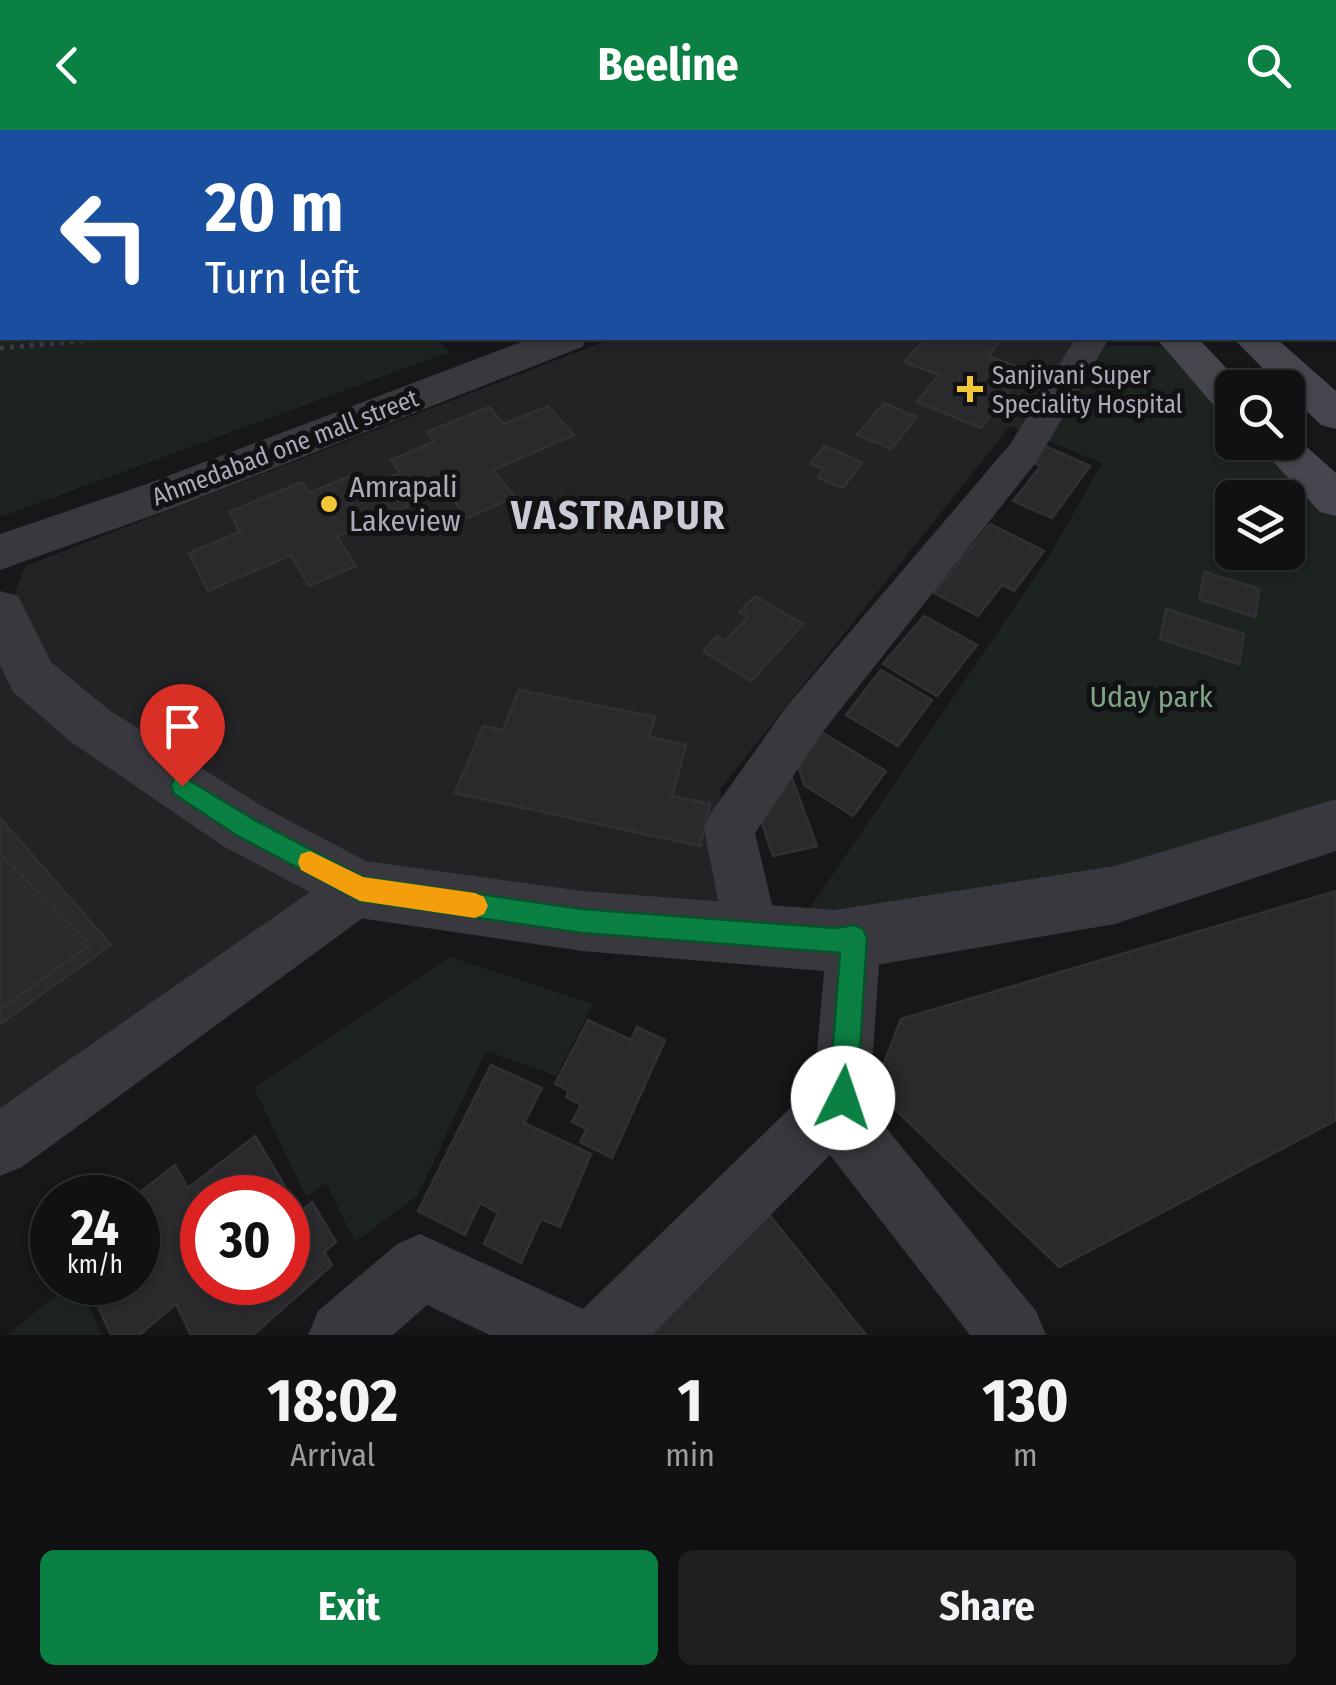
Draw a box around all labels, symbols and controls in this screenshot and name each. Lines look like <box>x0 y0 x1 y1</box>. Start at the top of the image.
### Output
icon: back <box>40 38 95 93</box>
text: Beeline <box>597 38 739 92</box>
icon: search <box>1241 38 1296 93</box>
text: 20 m <box>205 166 344 250</box>
icon: left <box>40 170 170 300</box>
text: Turn left <box>205 251 360 305</box>
place label: Sanjivani Super Speciality Hospital <box>992 361 1183 420</box>
map controls <box>1215 370 1305 570</box>
button: search <box>1215 370 1305 460</box>
marker: Sanjivani Super Speciality Hospital <box>957 376 983 402</box>
street label: Ahmedabad one mall street <box>148 383 423 513</box>
place label: Amrapali Lakeview <box>349 469 461 539</box>
button: layers <box>1215 480 1305 570</box>
district label: VASTRAPUR <box>510 492 727 540</box>
marker: Amrapali Lakeview <box>318 493 340 515</box>
park label: Uday park <box>1089 679 1213 715</box>
pin <box>140 684 225 787</box>
icon: arrive <box>155 699 210 754</box>
position arrow <box>791 1046 895 1150</box>
speed limit sign: 30 <box>180 1175 310 1305</box>
text: 24 <box>71 1198 119 1258</box>
text: km/h <box>67 1250 123 1280</box>
text: 18:02 <box>267 1365 398 1437</box>
text: 1 <box>677 1365 703 1437</box>
text: 130 <box>982 1365 1069 1437</box>
text: Arrival <box>290 1436 375 1474</box>
text: min <box>665 1436 715 1474</box>
text: m <box>1013 1436 1038 1474</box>
button: Exit <box>40 1550 658 1665</box>
button: Share <box>678 1550 1296 1665</box>

